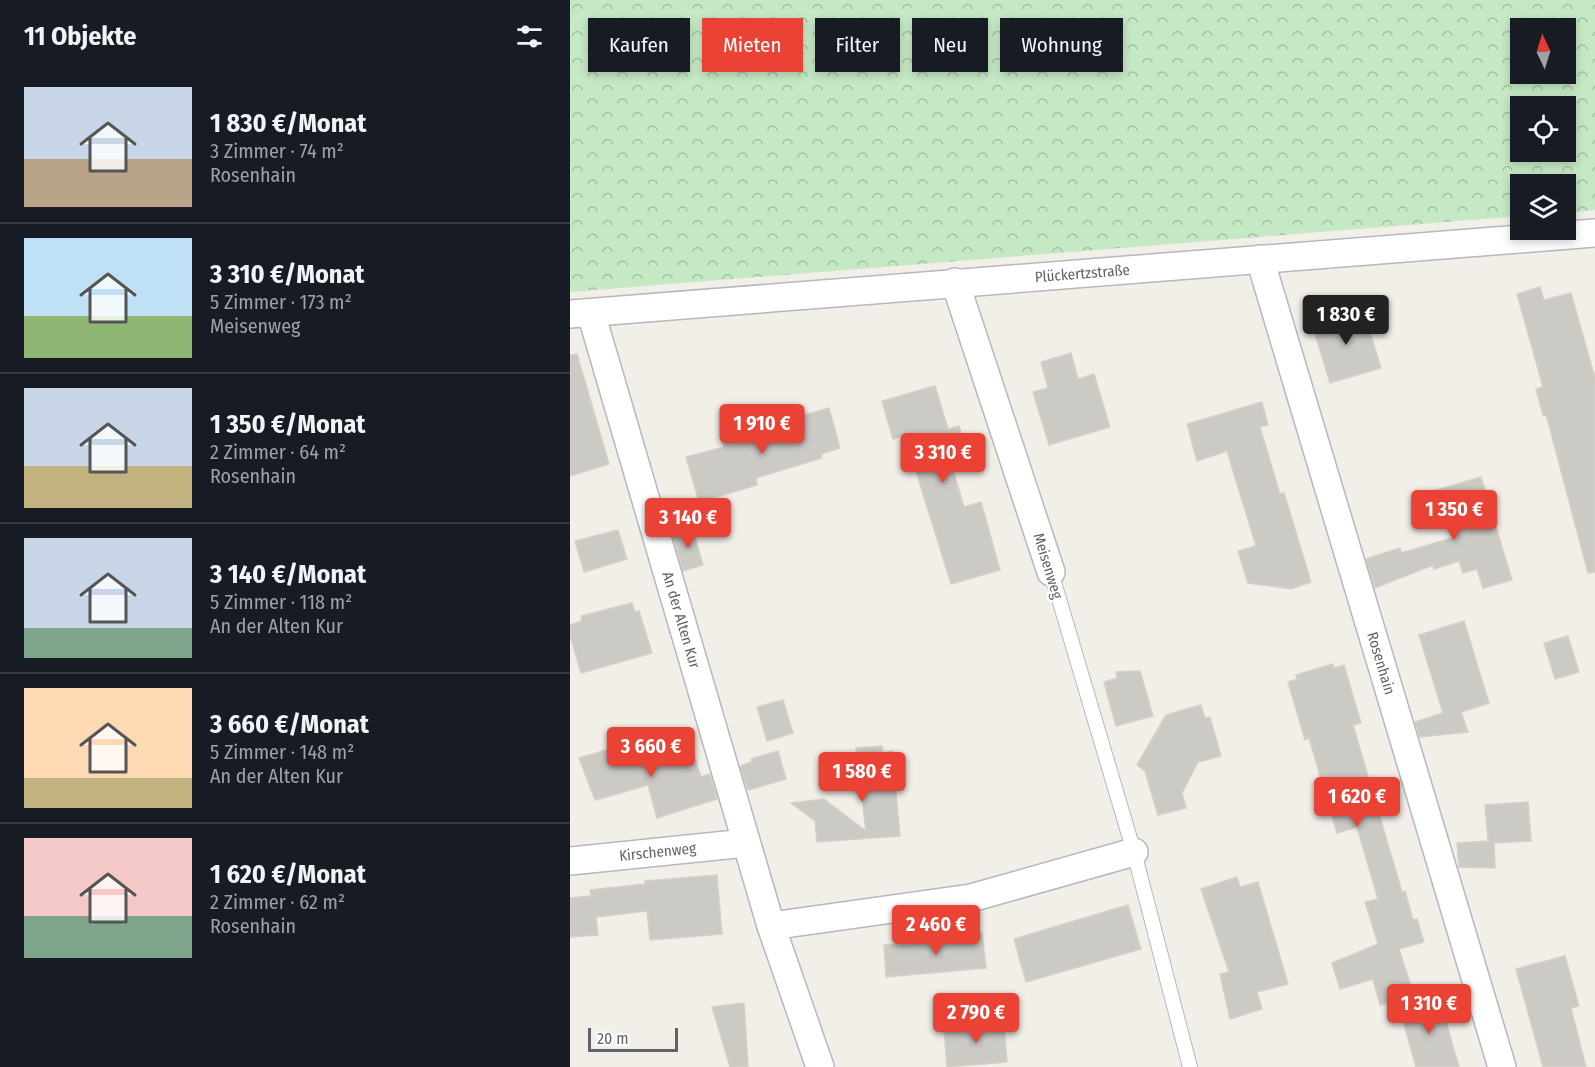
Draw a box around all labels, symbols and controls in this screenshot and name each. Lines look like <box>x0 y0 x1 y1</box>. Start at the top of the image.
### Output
chip: Kaufen <box>588 18 690 72</box>
chip: Mieten <box>702 18 803 72</box>
chip: Filter <box>815 18 900 72</box>
chip: Neu <box>912 18 988 72</box>
chip: Wohnung <box>1000 18 1123 72</box>
north arrow <box>1510 18 1576 84</box>
map controls <box>1510 18 1576 240</box>
icon: filters <box>513 20 546 53</box>
text: 11 Objekte <box>24 21 136 52</box>
button: locate <box>1510 96 1576 162</box>
text: 1 830 €/Monat <box>210 108 366 139</box>
icon: home <box>72 111 144 183</box>
text: 3 Zimmer · 74 m² <box>210 139 344 163</box>
text: Rosenhain <box>210 163 296 187</box>
button: layers <box>1510 174 1576 240</box>
text: 3 310 €/Monat <box>210 259 365 290</box>
street label: Plückertzstraße <box>1034 261 1131 286</box>
icon: home <box>72 262 144 334</box>
text: 5 Zimmer · 173 m² <box>210 290 352 314</box>
pin: 1 830 € <box>1291 295 1401 346</box>
text: 1 830 € <box>1317 302 1375 326</box>
text: Meisenweg <box>210 314 300 338</box>
pin: 1 910 € <box>707 404 817 455</box>
text: 1 350 €/Monat <box>210 409 365 440</box>
text: 1 910 € <box>734 411 790 435</box>
icon: home <box>72 412 144 484</box>
pin: 3 310 € <box>888 433 998 484</box>
text: 2 Zimmer · 64 m² <box>210 440 346 464</box>
text: 3 310 € <box>915 440 971 464</box>
text: Rosenhain <box>210 464 296 488</box>
pin: 1 350 € <box>1399 490 1509 541</box>
text: 1 350 € <box>1425 497 1483 521</box>
pin: 3 140 € <box>633 498 743 549</box>
text: 3 140 € <box>659 505 717 529</box>
street label: Meisenweg <box>1029 531 1067 601</box>
text: 3 140 €/Monat <box>210 559 366 590</box>
icon: home <box>72 562 144 634</box>
street label: An der Alten Kur <box>658 570 704 671</box>
text: 5 Zimmer · 118 m² <box>210 590 352 614</box>
text: An der Alten Kur <box>210 614 343 638</box>
street label: Rosenhain <box>1363 630 1399 697</box>
text: 3 660 €/Monat <box>210 709 369 740</box>
icon: home <box>72 712 144 784</box>
pin: 3 660 € <box>596 727 706 778</box>
text: 3 660 € <box>621 734 681 758</box>
text: 5 Zimmer · 148 m² <box>210 740 354 764</box>
pin: 1 580 € <box>807 752 917 803</box>
text: 1 580 € <box>833 759 891 783</box>
text: An der Alten Kur <box>210 764 343 788</box>
pin: 1 620 € <box>1302 777 1412 828</box>
text: 1 620 € <box>1328 784 1386 808</box>
street label: Kirschenweg <box>618 839 697 865</box>
text: 1 620 €/Monat <box>210 859 366 890</box>
icon: home <box>72 862 144 934</box>
text: 2 Zimmer · 62 m² <box>210 890 345 914</box>
pin: 2 460 € <box>881 905 991 956</box>
text: 2 460 € <box>906 912 966 936</box>
text: Rosenhain <box>210 914 296 938</box>
pin: 1 310 € <box>1374 984 1484 1035</box>
text: 1 310 € <box>1401 991 1457 1015</box>
pin: 2 790 € <box>921 993 1031 1044</box>
text: 2 790 € <box>947 1000 1005 1024</box>
scale bar <box>588 1025 678 1052</box>
text: 20 m <box>597 1029 628 1048</box>

